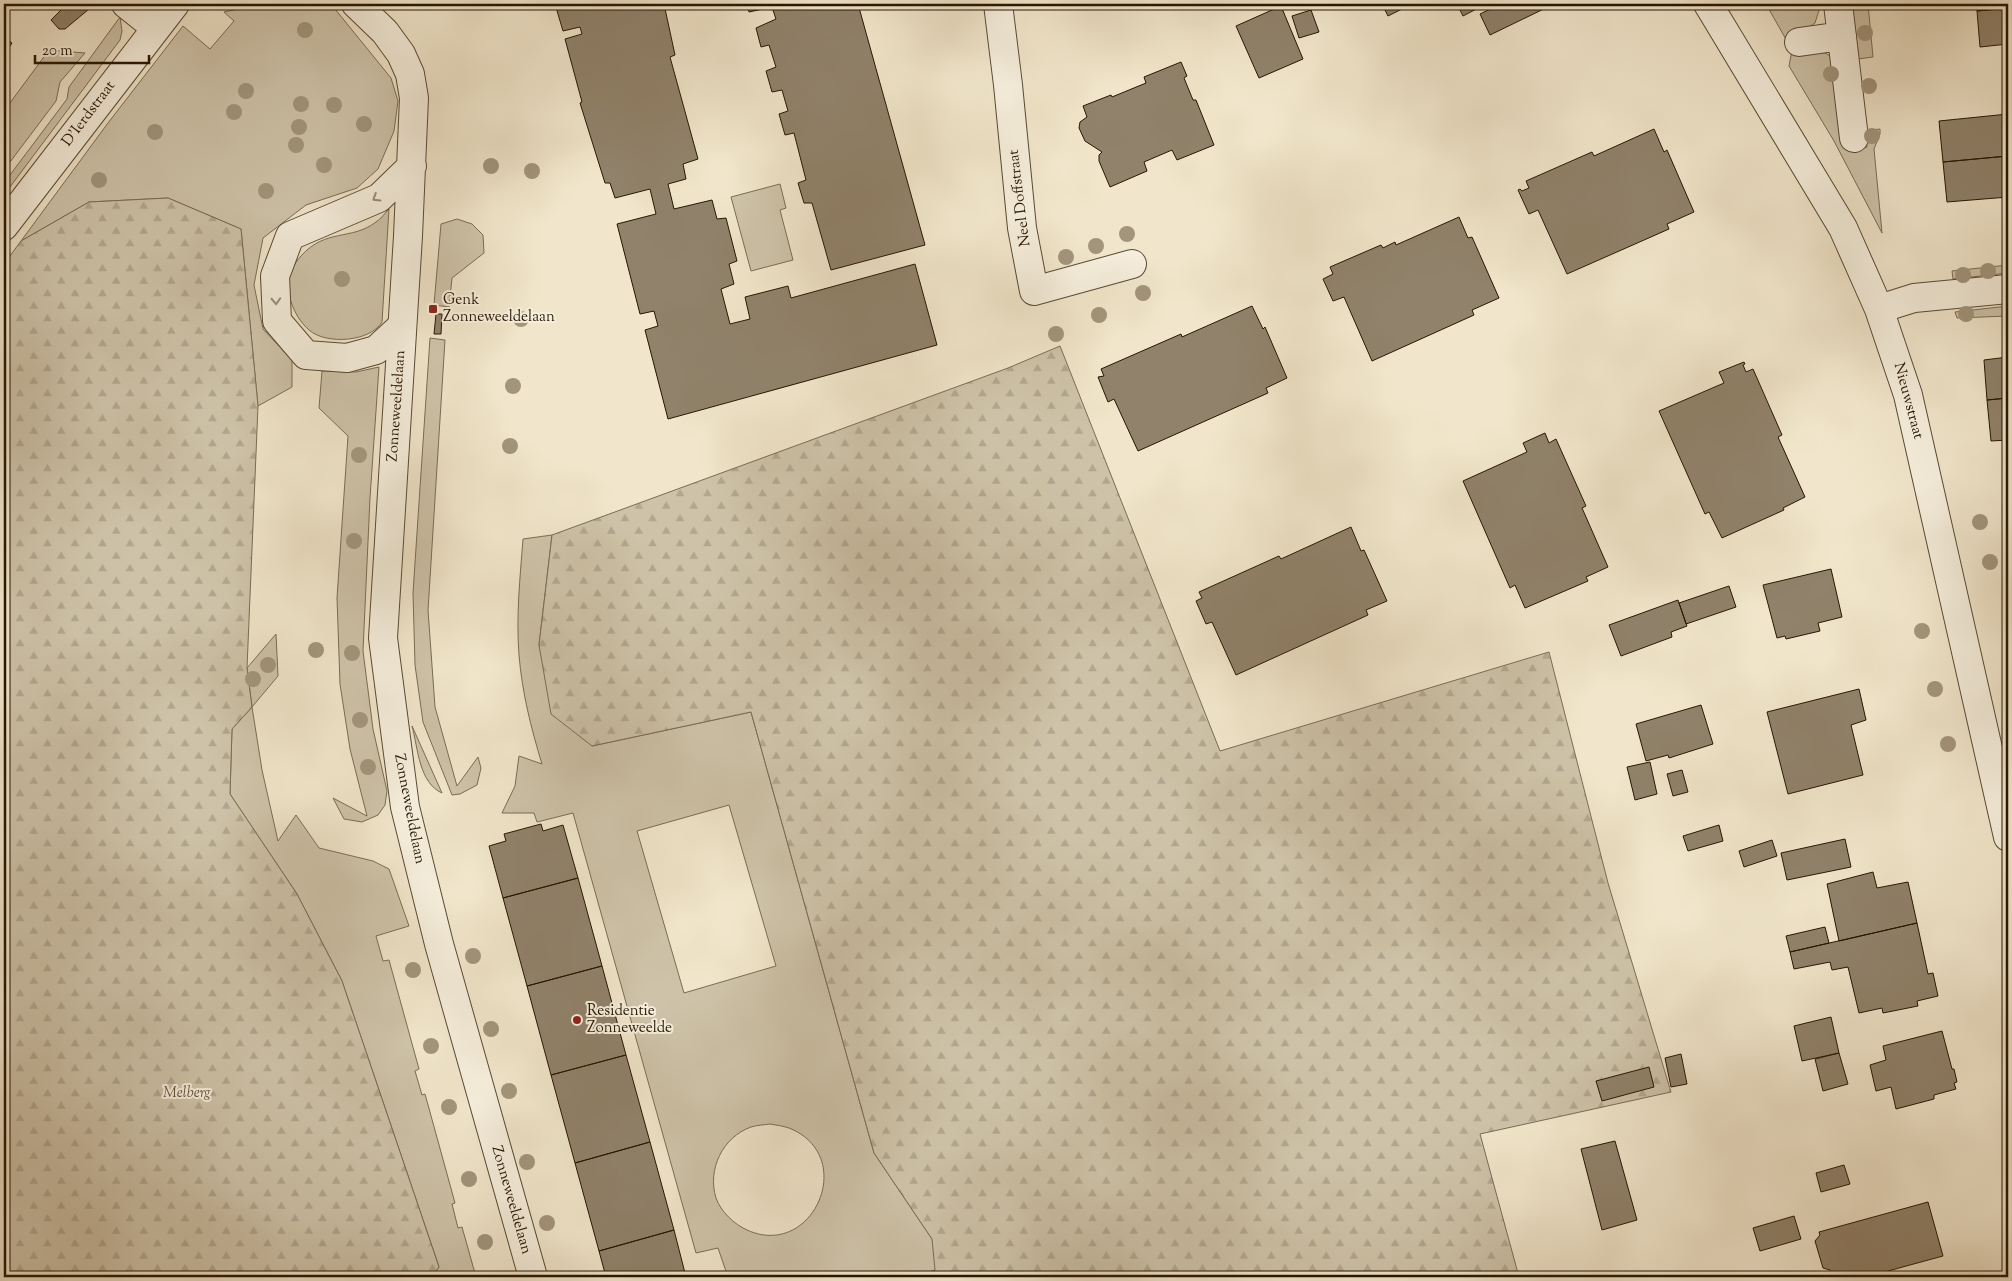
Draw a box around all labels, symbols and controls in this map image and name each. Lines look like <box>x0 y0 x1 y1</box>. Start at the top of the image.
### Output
scale bar <box>35 32 149 64</box>
text: 20 m <box>42 41 73 62</box>
street label: D'Ierdstraat <box>57 77 121 151</box>
street label: Neel Doffstraat <box>1004 148 1036 248</box>
one-way arrow <box>372 192 381 202</box>
place label: Genk Zonneweeldelaan <box>443 290 555 328</box>
one-way arrow <box>271 298 282 306</box>
marker: Genk Zonneweeldelaan <box>427 303 439 315</box>
street label: Zonneweeldelaan <box>383 349 411 463</box>
street label: Nieuwstraat <box>1888 360 1928 442</box>
street label: Zonneweeldelaan <box>388 752 430 866</box>
place label: Residentie Zonneweelde <box>587 1001 672 1039</box>
marker: Residentie Zonneweelde <box>571 1014 583 1026</box>
park label: Melberg <box>163 1083 211 1104</box>
street label: Zonneweeldelaan <box>485 1143 537 1257</box>

